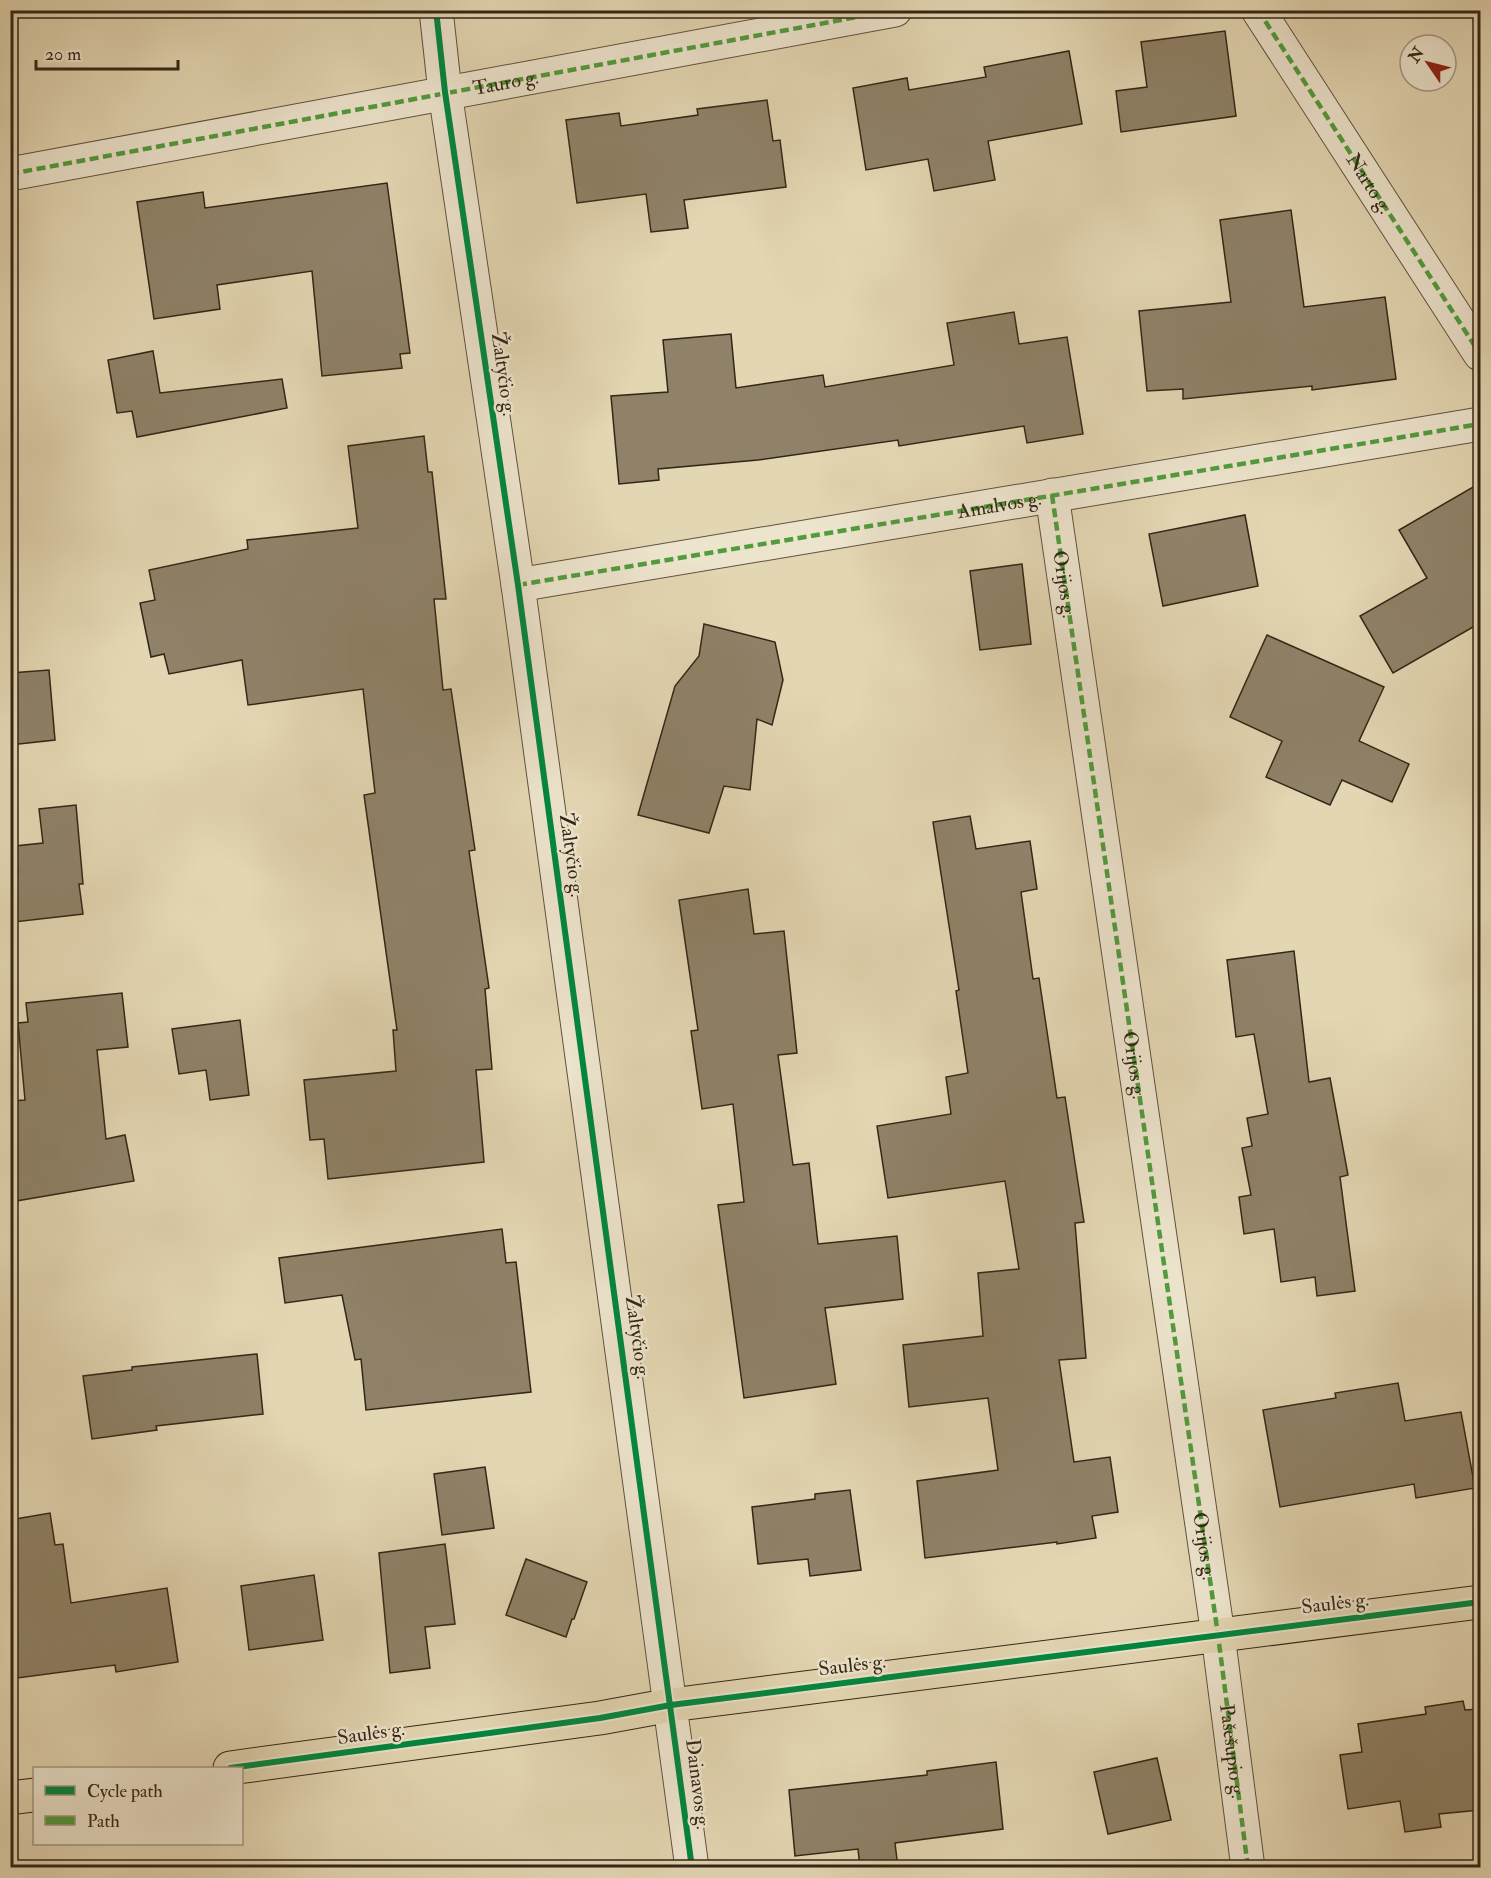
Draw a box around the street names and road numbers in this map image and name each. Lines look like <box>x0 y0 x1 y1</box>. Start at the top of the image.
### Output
street label: Tauro g. <box>471 64 540 100</box>
street label: Narto g. <box>1341 148 1398 218</box>
street label: Žaltyčio g. <box>486 330 523 417</box>
street label: Amalvos g. <box>955 485 1043 524</box>
street label: Orijos g. <box>1048 549 1082 619</box>
street label: Žaltyčio g. <box>554 811 591 898</box>
street label: Orijos g. <box>1118 1030 1152 1100</box>
street label: Žaltyčio g. <box>620 1293 657 1380</box>
street label: Orijos g. <box>1188 1510 1222 1581</box>
street label: Saulės g. <box>1300 1586 1370 1620</box>
street label: Saulės g. <box>817 1648 887 1682</box>
street label: Pašešupio g. <box>1214 1703 1251 1800</box>
street label: Saulės g. <box>336 1716 406 1750</box>
street label: Dainavos g. <box>680 1737 716 1831</box>

